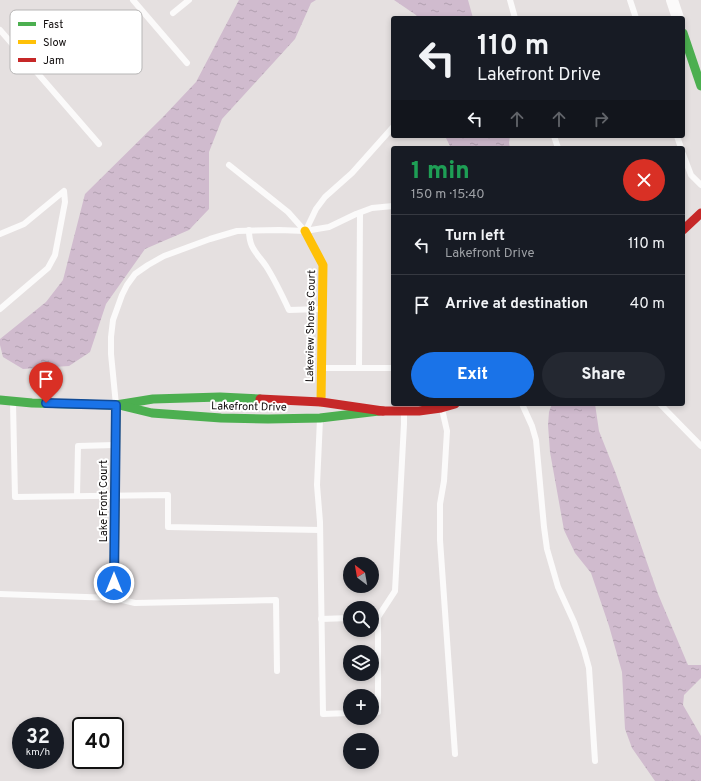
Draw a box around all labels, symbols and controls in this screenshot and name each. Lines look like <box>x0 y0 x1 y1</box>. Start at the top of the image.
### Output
legend <box>10 10 142 74</box>
text: Fast <box>43 18 63 32</box>
text: 110 m <box>477 29 549 65</box>
icon: left <box>411 32 463 84</box>
text: Slow <box>43 36 66 50</box>
text: Jam <box>43 54 64 68</box>
text: Lakefront Drive <box>477 64 601 87</box>
icon: left <box>464 108 486 130</box>
icon: ahead <box>506 108 528 130</box>
icon: ahead <box>548 108 570 130</box>
icon: right <box>590 108 612 130</box>
text: 1 min <box>411 157 470 187</box>
button: close <box>623 159 665 201</box>
text: 150 m · 15:40 <box>411 187 485 203</box>
text: Turn left <box>445 227 505 246</box>
icon: left <box>411 234 433 256</box>
text: 110 m <box>628 235 665 254</box>
text: Lakefront Drive <box>445 246 535 262</box>
street label: Lakeview Shores Court <box>303 270 319 382</box>
icon: arrive <box>411 294 433 316</box>
text: Arrive at destination <box>445 295 588 314</box>
text: 40 m <box>630 295 665 314</box>
button: Exit <box>411 352 534 398</box>
button: Share <box>542 352 665 398</box>
pin <box>29 362 63 403</box>
icon: arrive <box>35 368 57 390</box>
street label: Lakefront Drive <box>211 399 287 415</box>
street label: Lake Front Court <box>97 460 111 542</box>
north arrow <box>343 557 379 593</box>
map controls <box>343 557 379 769</box>
position arrow <box>93 562 135 604</box>
button: search <box>343 601 379 637</box>
button: layers <box>343 645 379 681</box>
button: + <box>343 689 379 725</box>
speed limit sign: 40 <box>72 717 124 769</box>
text: 32 <box>26 725 50 751</box>
button: − <box>343 733 379 769</box>
text: km/h <box>26 746 50 759</box>

